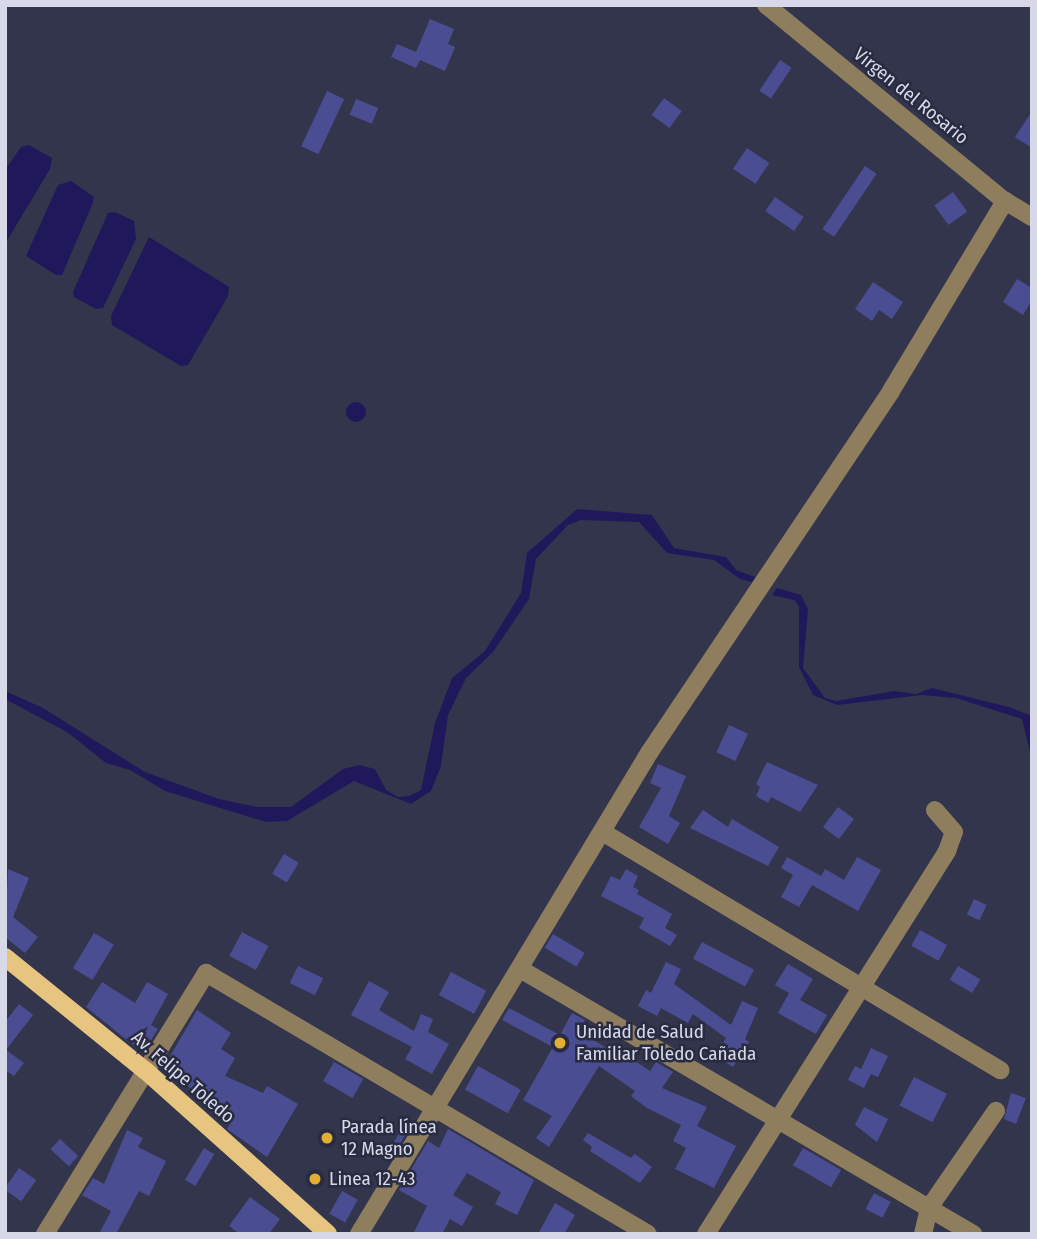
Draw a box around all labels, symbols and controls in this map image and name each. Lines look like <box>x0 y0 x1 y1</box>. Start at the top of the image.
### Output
street label: Virgen del Rosario <box>849 43 973 149</box>
place label: Unidad de Salud Familiar Toledo Cañada <box>576 1021 756 1065</box>
street label: Av. Felipe Toledo <box>127 1026 239 1128</box>
marker: Unidad de Salud Familiar Toledo Cañada <box>550 1033 570 1053</box>
place label: Parada línea 12 Magno <box>341 1116 437 1160</box>
marker: Parada línea 12 Magno <box>319 1130 335 1146</box>
place label: Linea 12-43 <box>329 1168 415 1190</box>
marker: Linea 12-43 <box>307 1171 323 1187</box>

